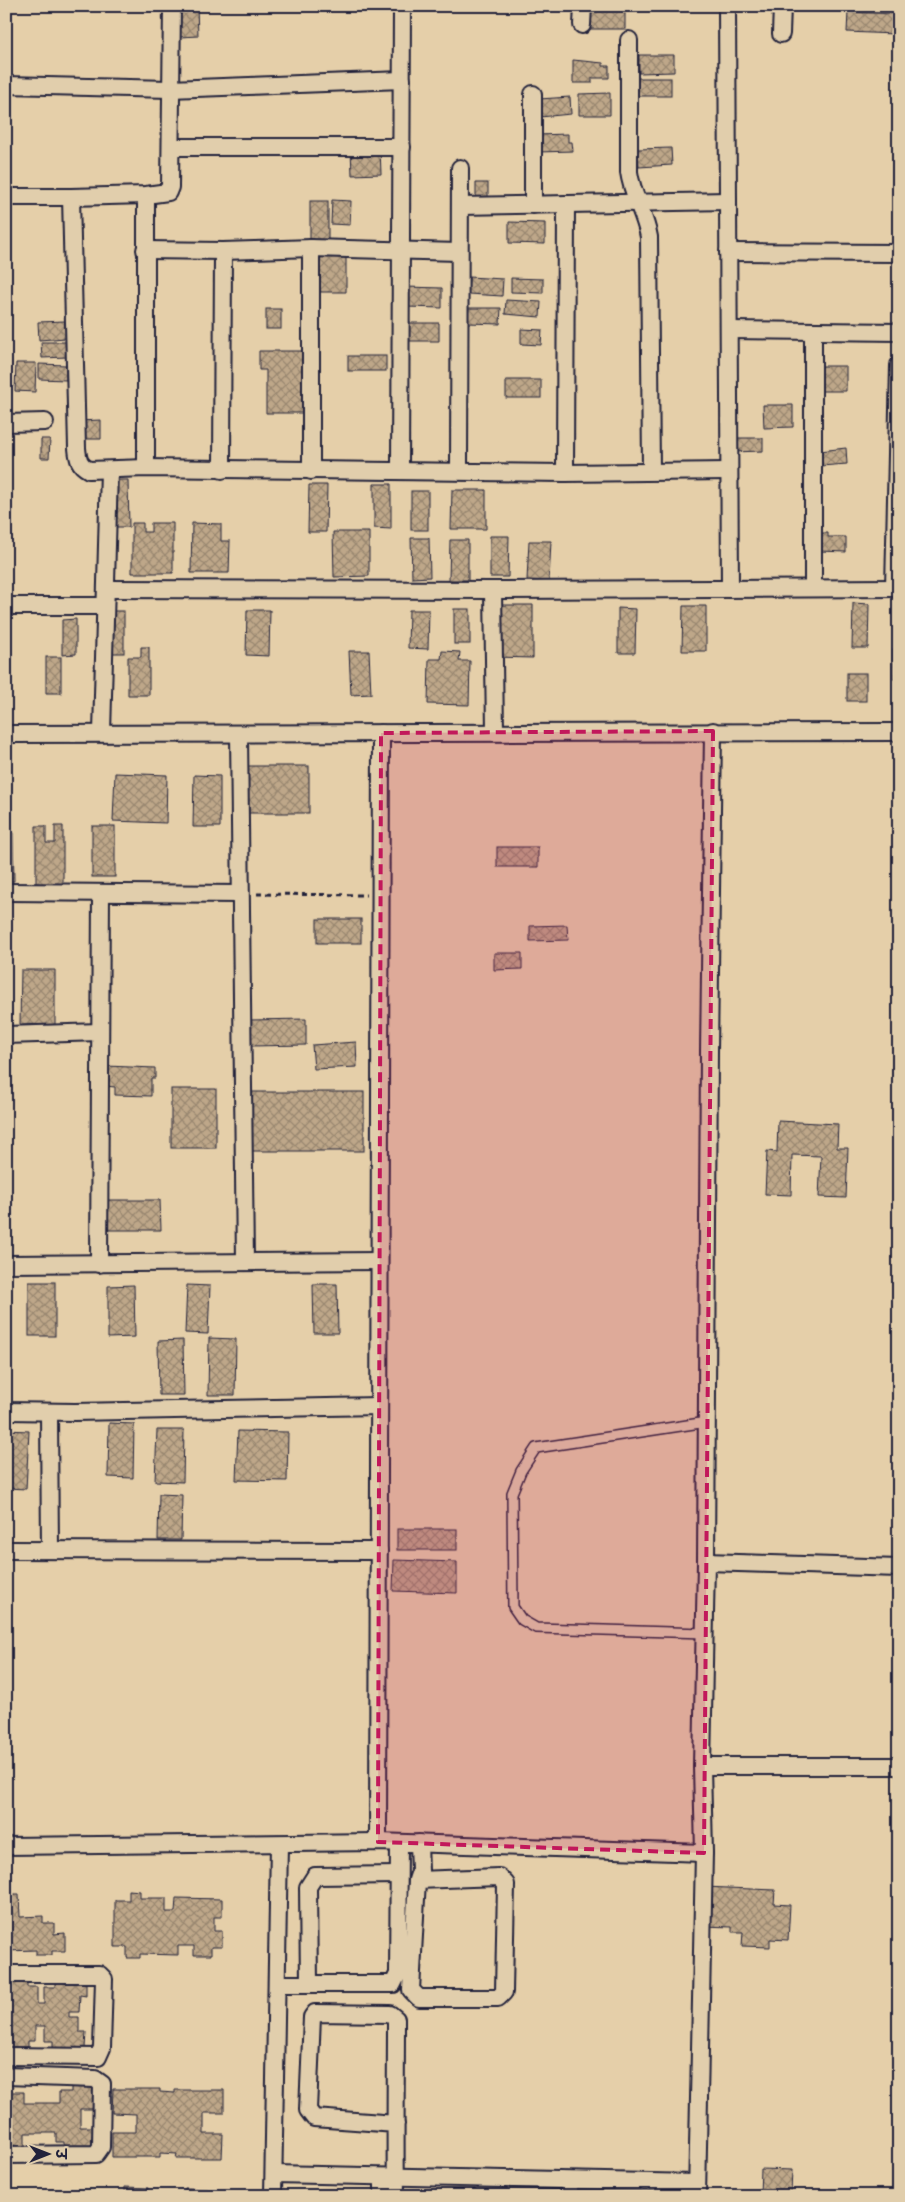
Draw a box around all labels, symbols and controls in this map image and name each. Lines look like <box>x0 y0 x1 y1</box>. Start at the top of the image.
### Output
north arrow <box>22 2130 72 2180</box>
text: उ <box>52 2147 69 2160</box>

